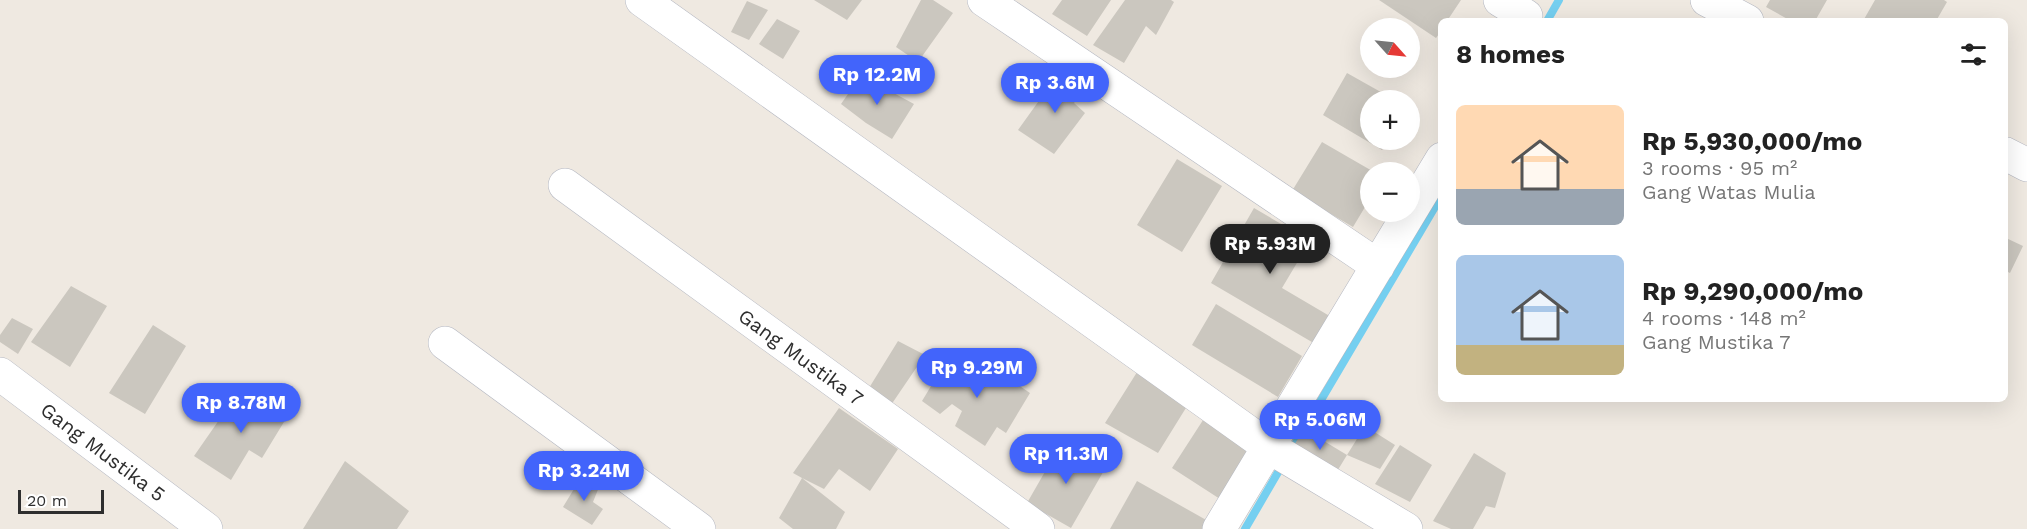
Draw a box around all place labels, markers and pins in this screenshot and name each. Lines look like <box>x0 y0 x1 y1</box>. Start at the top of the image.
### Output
pin: Rp 12.2M <box>815 55 939 106</box>
pin: Rp 3.6M <box>1000 63 1110 114</box>
pin: Rp 5.93M <box>1208 224 1332 275</box>
pin: Rp 9.29M <box>915 348 1039 399</box>
pin: Rp 8.78M <box>179 383 303 434</box>
pin: Rp 5.06M <box>1258 400 1382 451</box>
pin: Rp 11.3M <box>1004 434 1128 485</box>
pin: Rp 3.24M <box>522 451 646 502</box>

